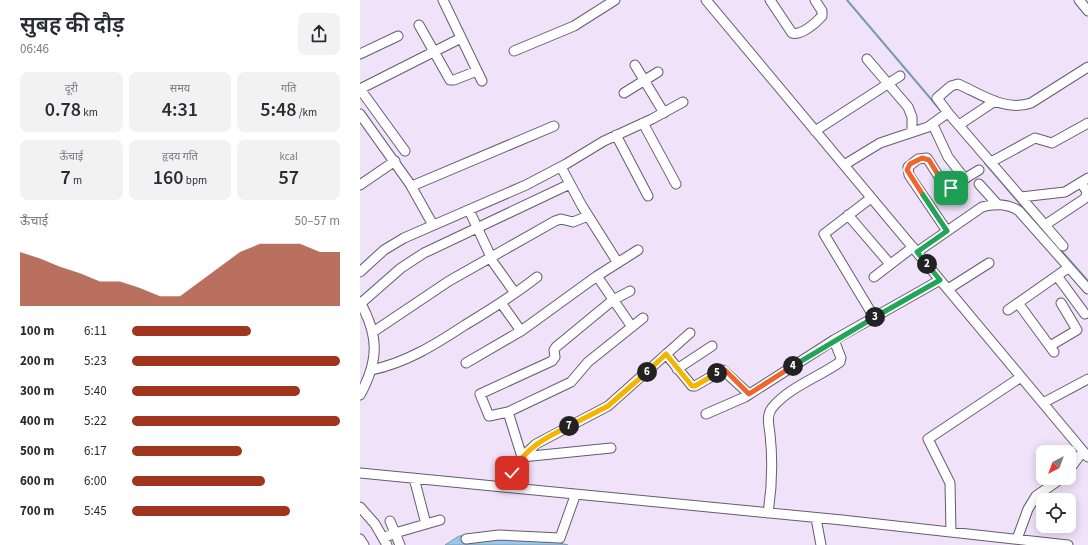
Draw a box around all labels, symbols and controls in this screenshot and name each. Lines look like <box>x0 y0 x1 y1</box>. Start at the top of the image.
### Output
text: सुबह की दौड़ <box>20 9 124 41</box>
button: share <box>298 13 340 55</box>
text: 06:46 <box>20 40 49 58</box>
text: दूरी <box>65 81 78 96</box>
text: समय <box>170 81 190 96</box>
text: गति <box>281 81 296 96</box>
text: 0.78 <box>45 96 81 124</box>
text: 4:31 <box>162 96 198 124</box>
text: 5:48 <box>260 96 296 124</box>
text: km <box>81 105 98 120</box>
text: /km <box>296 105 317 120</box>
text: ऊँचाई <box>59 149 83 164</box>
text: हृदय गति <box>162 149 198 164</box>
text: kcal <box>279 149 298 164</box>
text: 7 <box>61 164 71 192</box>
text: 160 <box>153 164 184 192</box>
text: 57 <box>278 164 299 192</box>
pin <box>934 171 968 205</box>
text: m <box>71 173 82 188</box>
text: bpm <box>184 173 207 188</box>
icon: arrive <box>940 177 962 199</box>
text: ऊँचाई <box>20 212 48 230</box>
text: 50–57 m <box>295 212 340 230</box>
pin: 2 <box>917 254 937 274</box>
text: 2 <box>924 256 930 271</box>
pin: 3 <box>865 307 885 327</box>
text: 3 <box>872 309 878 324</box>
text: 100 m <box>20 322 54 340</box>
text: 6:11 <box>84 322 107 340</box>
text: 200 m <box>20 352 54 370</box>
text: 5:23 <box>84 352 107 370</box>
pin: 4 <box>783 356 803 376</box>
text: 4 <box>790 358 796 373</box>
pin: 6 <box>637 362 657 382</box>
pin: 5 <box>707 363 727 383</box>
text: 6 <box>644 364 650 379</box>
text: 5 <box>714 365 720 380</box>
text: 300 m <box>20 382 54 400</box>
text: 5:40 <box>84 382 107 400</box>
text: 400 m <box>20 412 54 430</box>
text: 5:22 <box>84 412 107 430</box>
pin: 7 <box>559 416 579 436</box>
text: 7 <box>566 418 572 433</box>
text: 500 m <box>20 442 54 460</box>
text: 6:17 <box>84 442 107 460</box>
north arrow <box>1036 445 1076 485</box>
map controls <box>1036 445 1076 533</box>
pin <box>495 456 529 490</box>
icon: check <box>501 462 523 484</box>
text: 600 m <box>20 472 54 490</box>
text: 6:00 <box>84 472 107 490</box>
button: locate <box>1036 493 1076 533</box>
text: 700 m <box>20 502 54 520</box>
text: 5:45 <box>84 502 107 520</box>

